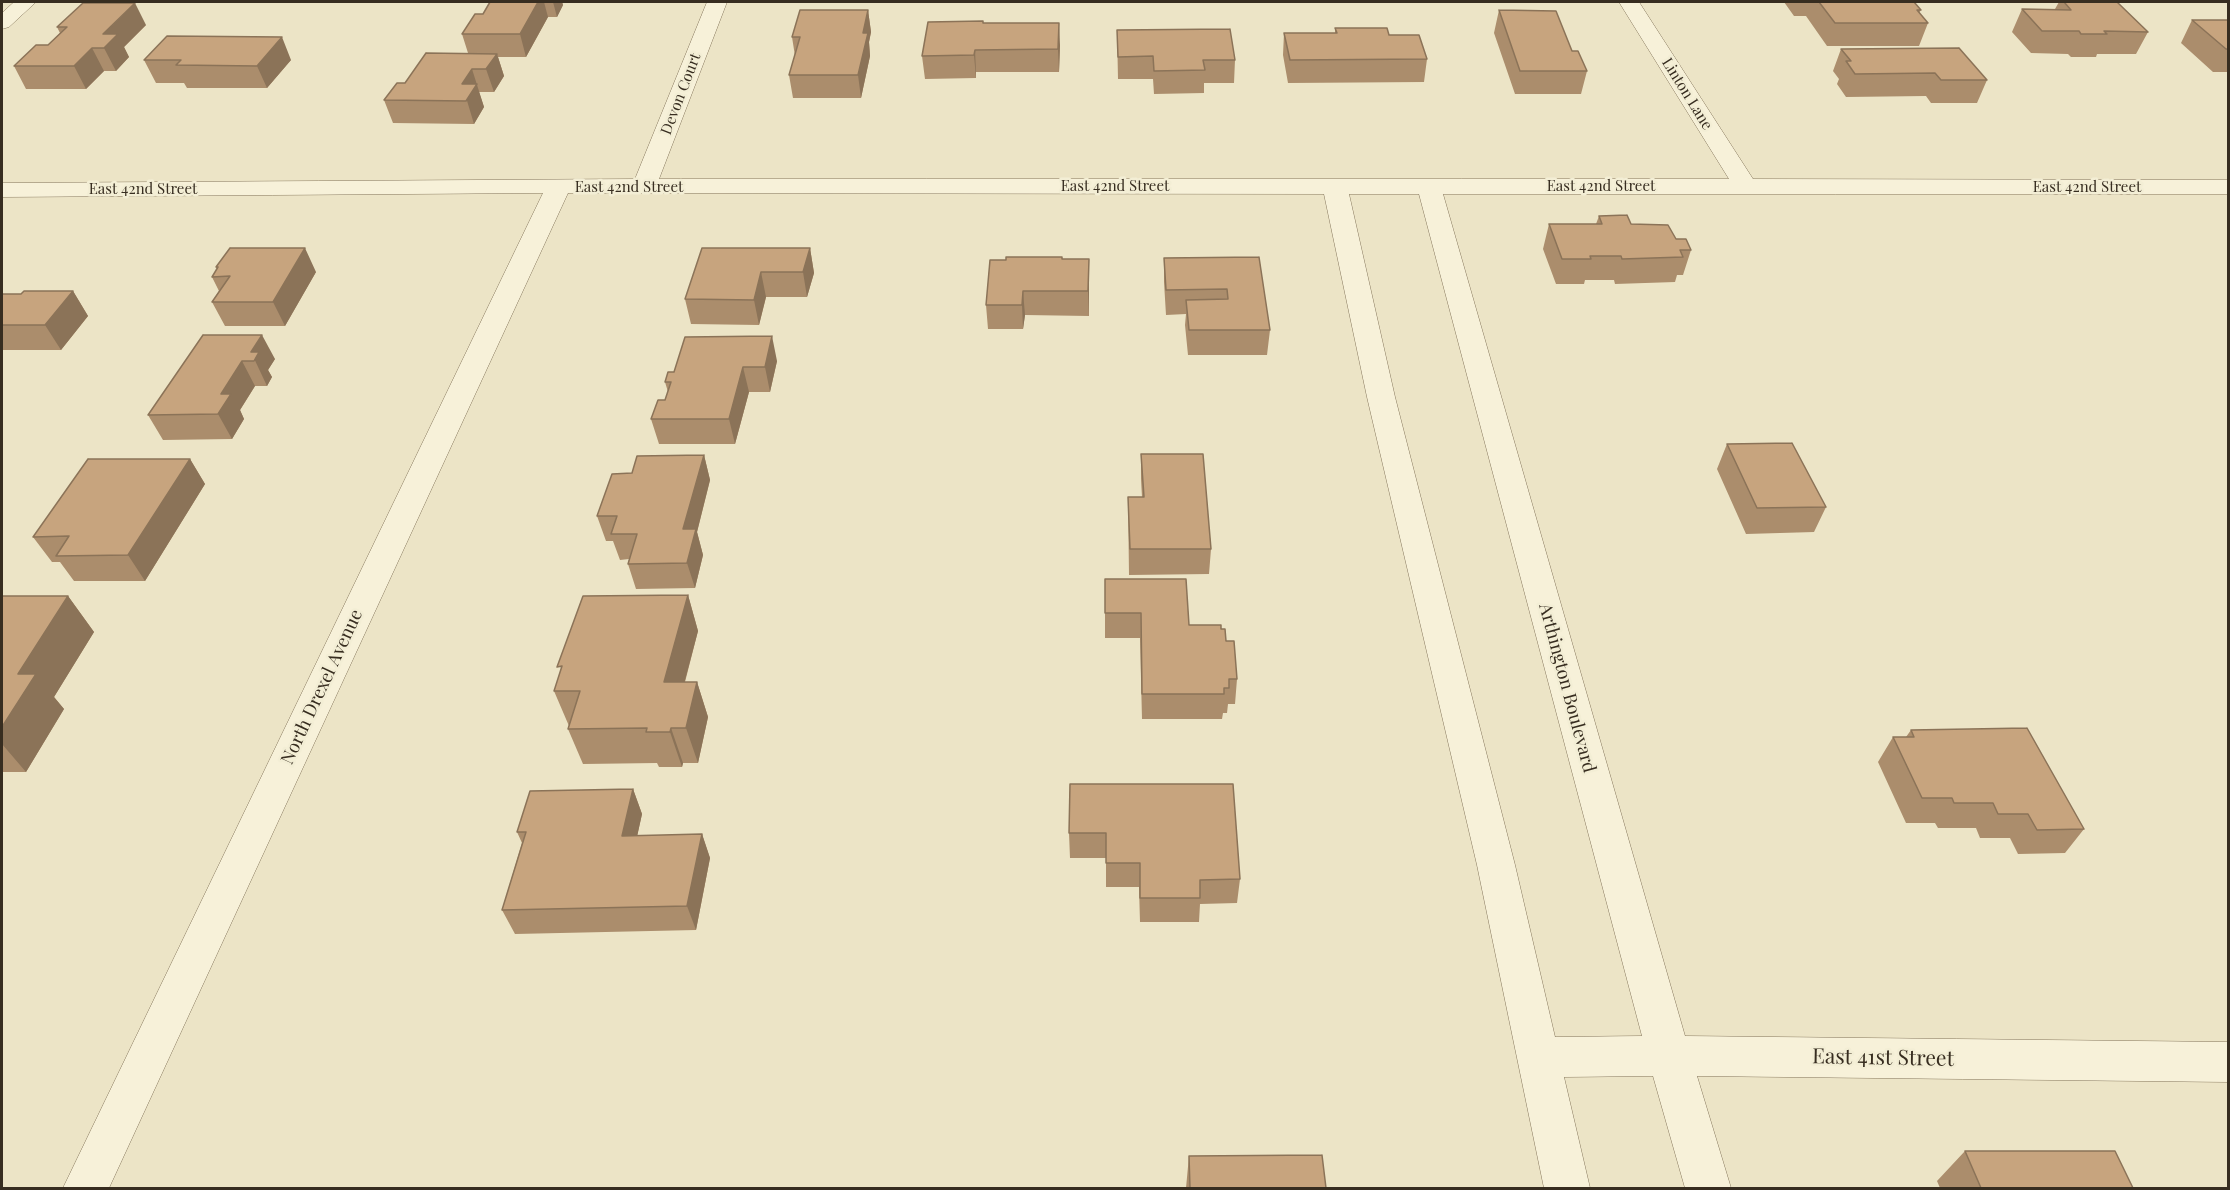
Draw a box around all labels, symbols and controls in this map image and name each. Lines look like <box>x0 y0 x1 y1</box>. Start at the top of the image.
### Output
street label: Devon Court <box>657 51 705 137</box>
street label: Linton Lane <box>1658 55 1716 133</box>
street label: East 42nd Street <box>1061 177 1169 195</box>
street label: East 42nd Street <box>1547 177 1655 195</box>
street label: East 42nd Street <box>575 178 683 196</box>
street label: East 42nd Street <box>2033 178 2141 196</box>
street label: East 42nd Street <box>89 180 197 198</box>
street label: Arthington Boulevard <box>1534 601 1600 775</box>
street label: North Drexel Avenue <box>277 606 367 768</box>
street label: East 41st Street <box>1812 1044 1954 1072</box>

